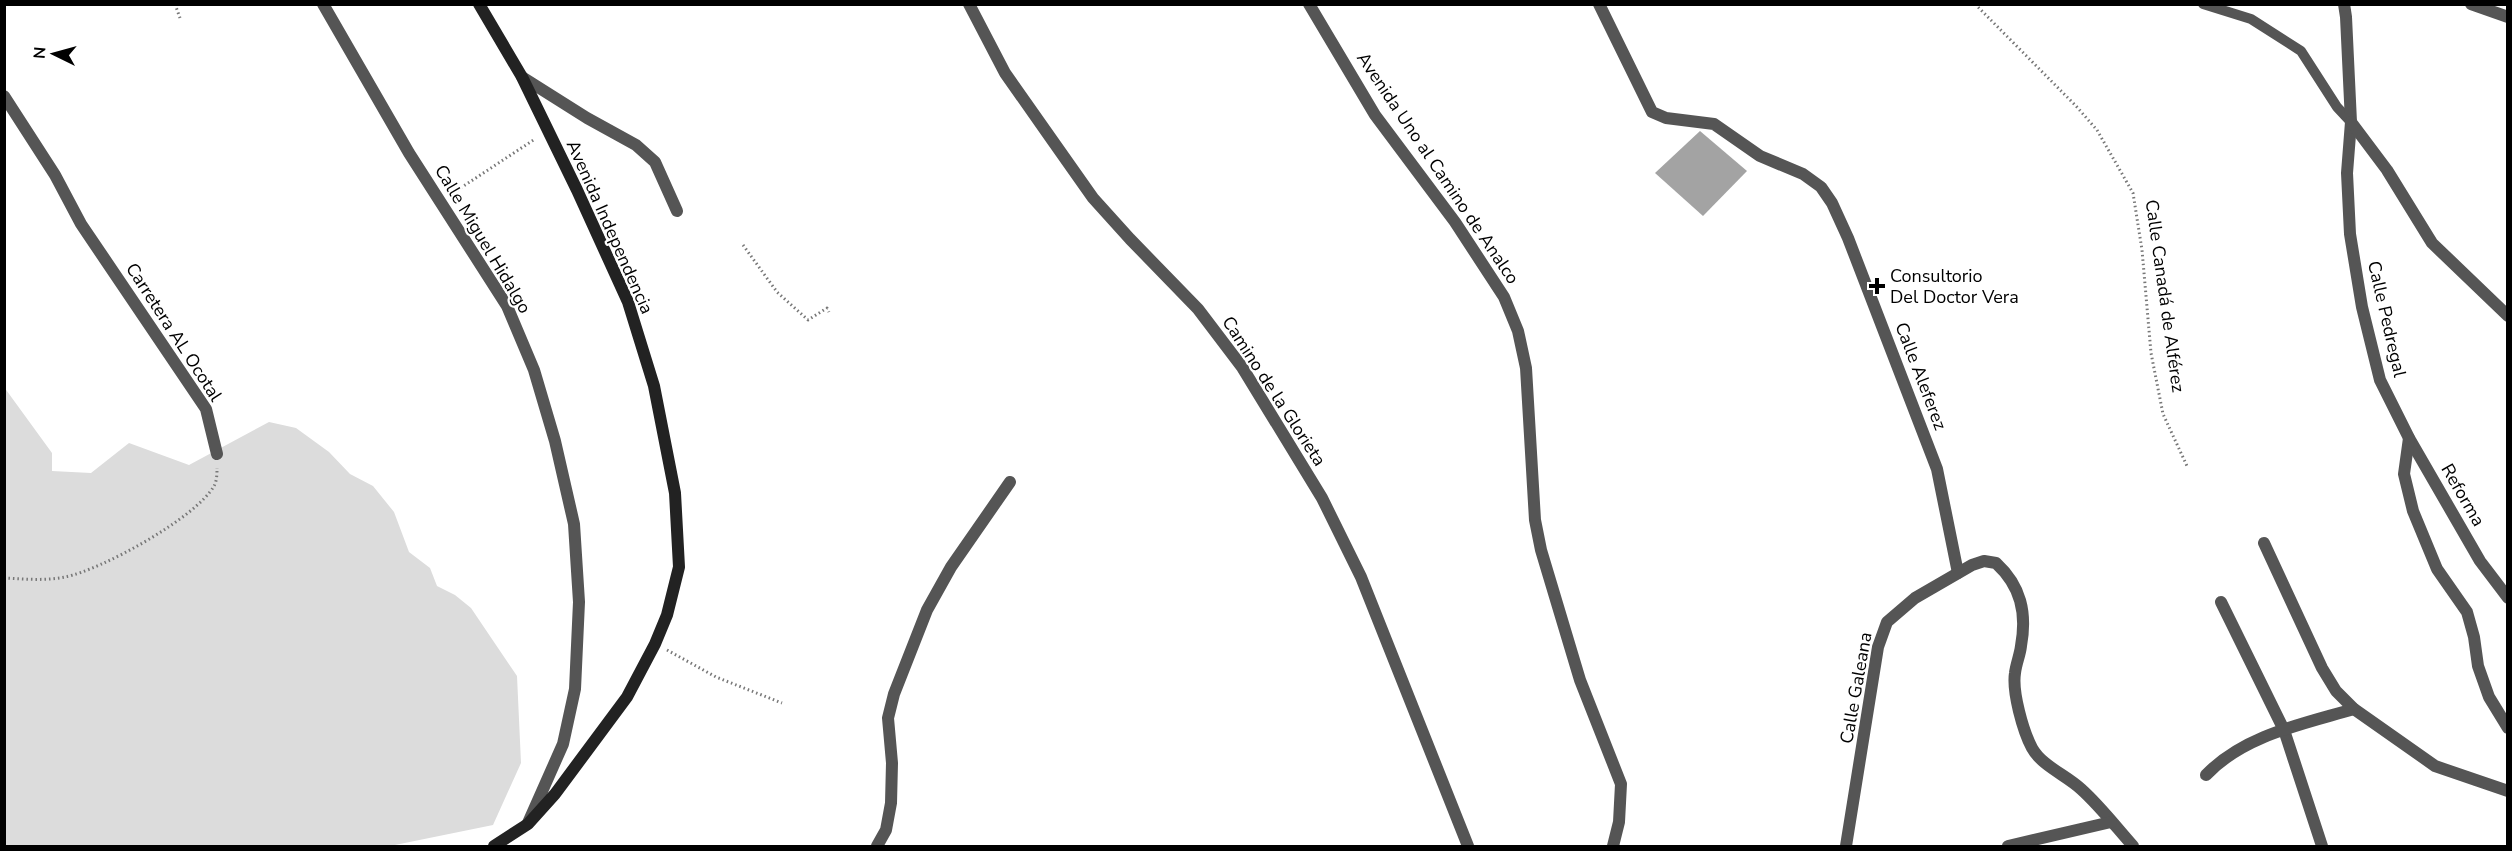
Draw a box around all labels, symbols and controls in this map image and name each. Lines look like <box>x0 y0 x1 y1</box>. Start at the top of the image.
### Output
north arrow <box>24 24 84 84</box>
text: N <box>29 46 52 60</box>
street label: Avenida Uno al Camino de Analco <box>1351 47 1525 289</box>
street label: Avenida Independencia <box>561 136 659 318</box>
street label: Calle Miguel Hidalgo <box>429 160 537 318</box>
street label: Calle Canadá de Alférez <box>2140 198 2190 394</box>
street label: Carretera AL Ocotal <box>120 258 228 406</box>
street label: Calle Pedregal <box>2362 259 2412 380</box>
place label: Consultorio Del Doctor Vera <box>1890 264 2019 309</box>
marker: Consultorio Del Doctor Vera <box>1868 277 1886 295</box>
street label: Camino de la Glorieta <box>1216 311 1332 471</box>
street label: Calle Aleferez <box>1889 319 1953 433</box>
street label: Reforma <box>2435 459 2491 531</box>
street label: Calle Galeana <box>1834 630 1878 746</box>

